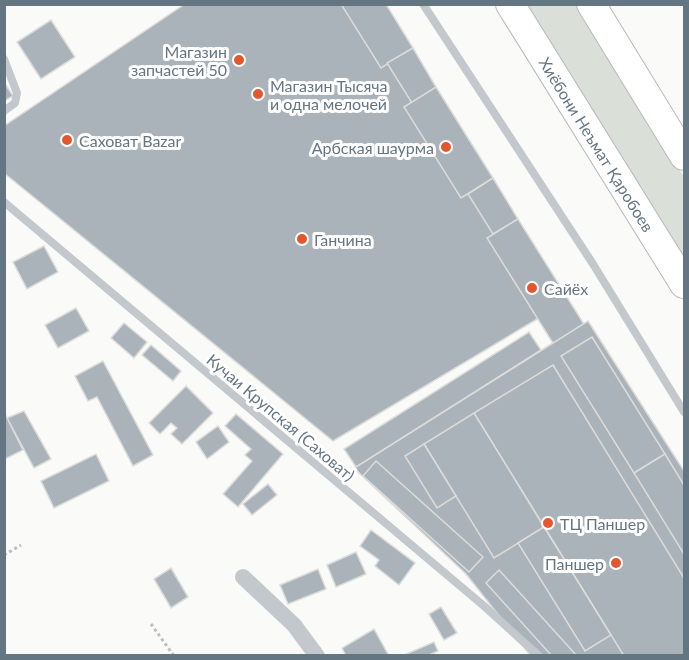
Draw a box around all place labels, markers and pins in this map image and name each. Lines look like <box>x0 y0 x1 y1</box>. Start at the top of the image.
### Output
place label: Магазин запчастей 50 <box>131 42 227 79</box>
marker: Магазин запчастей 50 <box>232 53 246 67</box>
place label: Магазин Тысяча и одна мелочей <box>270 76 388 113</box>
marker: Магазин Тысяча и одна мелочей <box>251 87 265 101</box>
place label: Саховат Bazar <box>79 131 182 150</box>
marker: Саховат Bazar <box>60 133 74 147</box>
place label: Арбская шаурма <box>312 138 434 157</box>
marker: Арбская шаурма <box>439 140 453 154</box>
place label: Ганчина <box>314 230 372 249</box>
marker: Ганчина <box>295 232 309 246</box>
place label: Сайёх <box>544 279 588 298</box>
marker: Сайёх <box>525 281 539 295</box>
place label: ТЦ Паншер <box>560 514 645 533</box>
marker: ТЦ Паншер <box>541 516 555 530</box>
place label: Паншер <box>545 554 604 573</box>
marker: Паншер <box>609 556 623 570</box>

